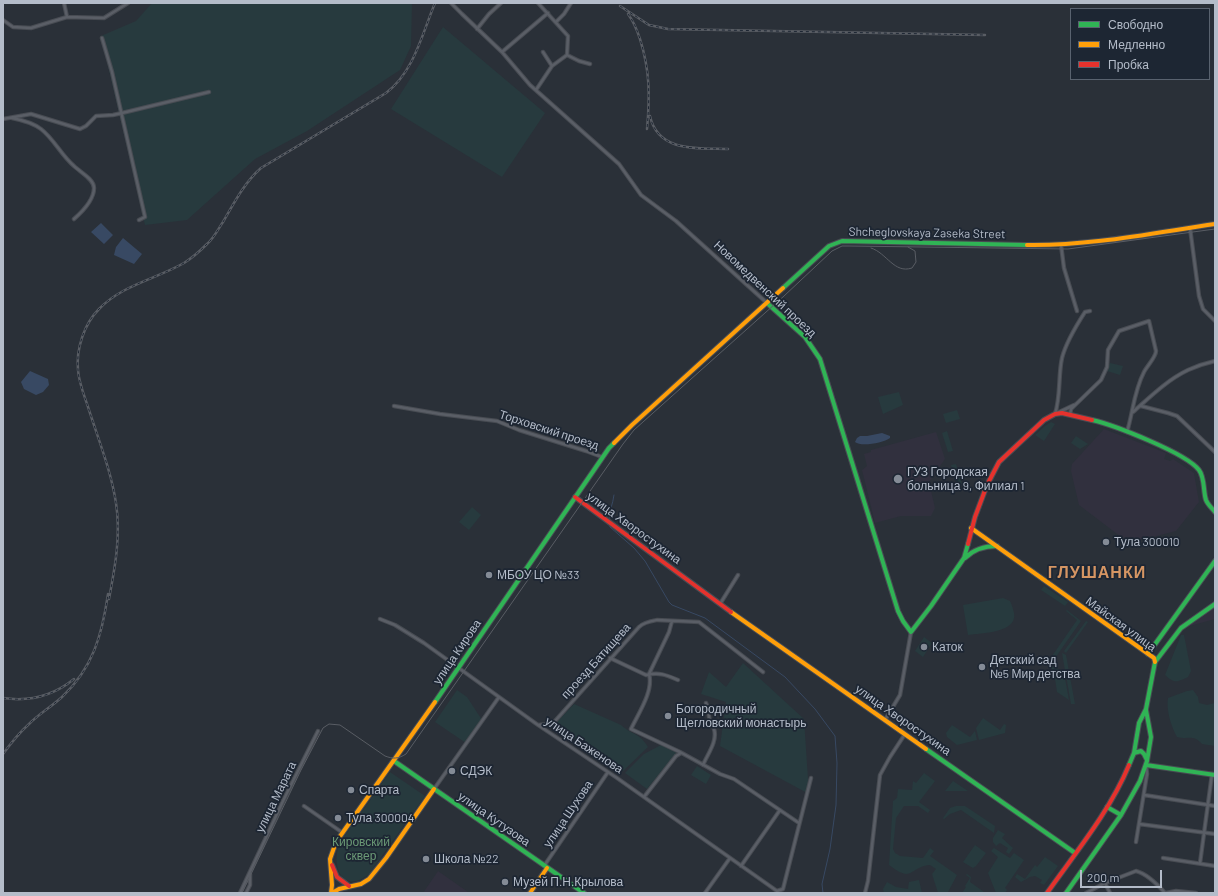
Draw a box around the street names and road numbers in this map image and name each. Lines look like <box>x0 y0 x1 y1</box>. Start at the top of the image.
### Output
street label: Shcheglovskaya Zaseka Street <box>848 224 1006 242</box>
street label: Новомедвенский проезд <box>711 238 819 340</box>
street label: Торховский проезд <box>497 407 601 453</box>
street label: улица Хворостухина <box>584 489 684 567</box>
street label: Майская улица <box>1083 594 1159 654</box>
street label: улица Кирова <box>430 617 484 687</box>
street label: проезд Батищева <box>558 620 634 702</box>
street label: улица Хворостухина <box>852 682 954 758</box>
street label: улица Баженова <box>542 714 626 776</box>
street label: улица Марата <box>253 759 299 835</box>
street label: улица Шухова <box>540 778 596 850</box>
street label: улица Кутузова <box>455 789 533 849</box>

